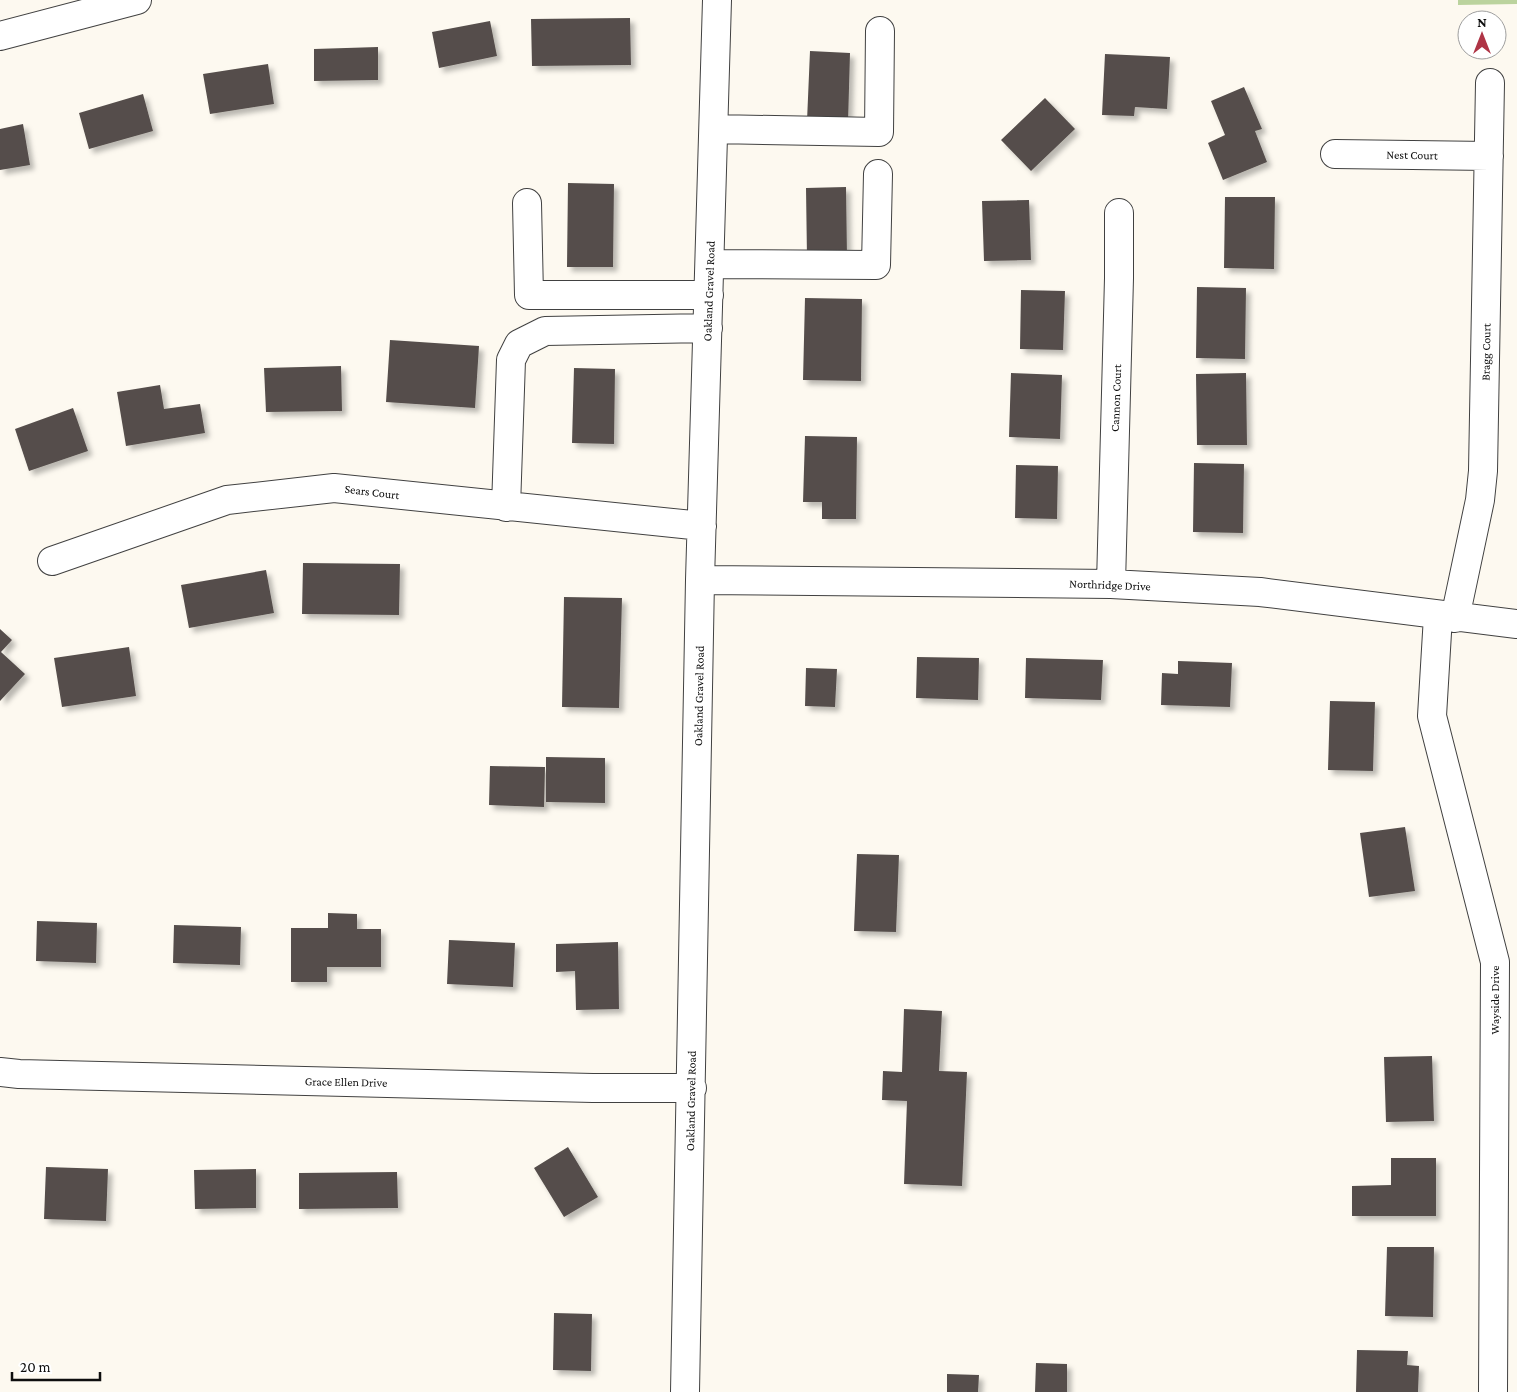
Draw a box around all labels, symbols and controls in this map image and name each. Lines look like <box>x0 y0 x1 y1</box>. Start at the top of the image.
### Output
north arrow <box>1457 10 1507 60</box>
text: N <box>1477 14 1487 30</box>
street label: Nest Court <box>1386 148 1439 162</box>
street label: Oakland Gravel Road <box>700 240 718 342</box>
street label: Bragg Court <box>1478 322 1494 381</box>
street label: Cannon Court <box>1108 363 1124 432</box>
street label: Sears Court <box>344 482 401 502</box>
street label: Northridge Drive <box>1069 577 1151 593</box>
street label: Oakland Gravel Road <box>691 645 707 746</box>
street label: Wayside Drive <box>1488 965 1502 1035</box>
street label: Oakland Gravel Road <box>683 1050 699 1151</box>
street label: Grace Ellen Drive <box>305 1074 387 1090</box>
scale bar <box>12 1350 100 1382</box>
text: 20 m <box>20 1359 51 1375</box>

